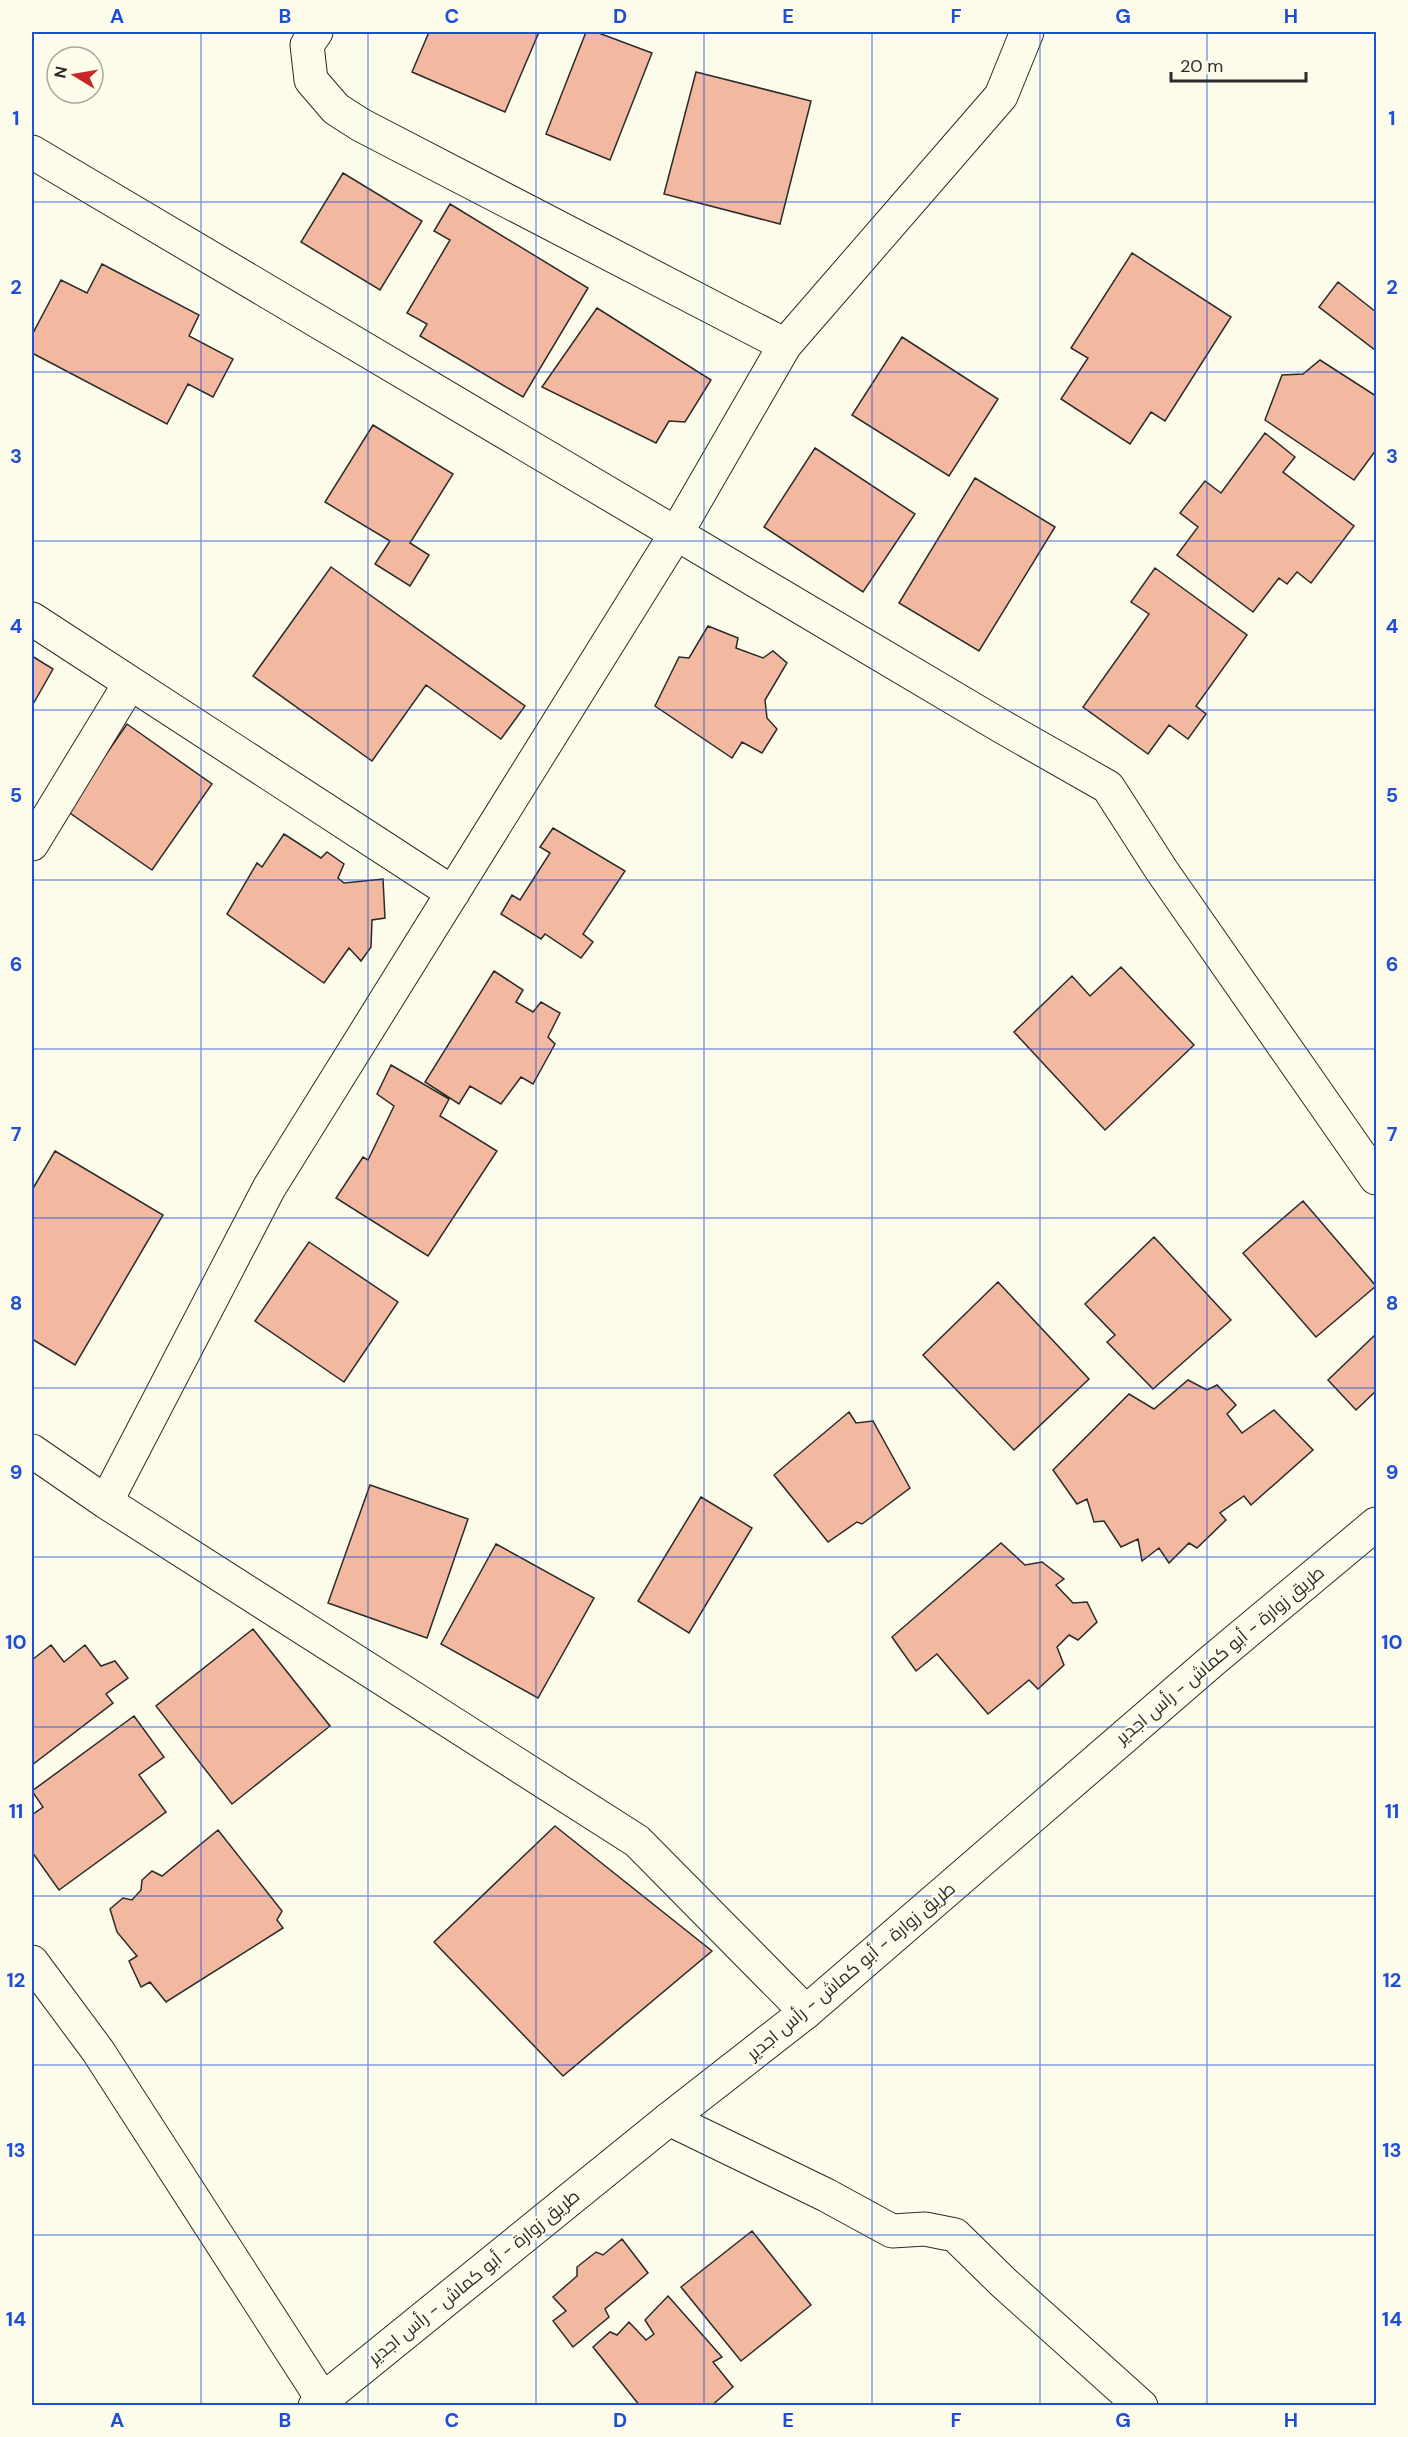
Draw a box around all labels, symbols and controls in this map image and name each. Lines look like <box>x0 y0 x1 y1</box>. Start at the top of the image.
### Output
text: A <box>110 3 124 29</box>
text: B <box>279 3 291 29</box>
text: C <box>445 3 459 29</box>
text: D <box>613 3 627 29</box>
text: E <box>782 3 794 29</box>
text: F <box>950 3 962 29</box>
text: G <box>1115 3 1131 29</box>
text: H <box>1284 3 1298 29</box>
north arrow <box>45 45 105 105</box>
scale bar <box>1171 45 1306 83</box>
text: 20 m <box>1180 54 1223 78</box>
text: N <box>49 65 72 80</box>
text: 1 <box>12 105 20 131</box>
text: 1 <box>1388 105 1396 131</box>
text: 2 <box>10 274 22 300</box>
text: 2 <box>1386 274 1398 300</box>
text: 3 <box>10 443 22 469</box>
text: 3 <box>1386 443 1398 469</box>
text: 4 <box>10 613 23 639</box>
text: 4 <box>1386 613 1399 639</box>
text: 5 <box>10 782 22 808</box>
text: 5 <box>1386 782 1398 808</box>
text: 6 <box>10 951 22 977</box>
text: 6 <box>1386 951 1398 977</box>
text: 7 <box>11 1121 22 1147</box>
text: 7 <box>1387 1121 1398 1147</box>
text: 8 <box>10 1290 22 1316</box>
text: 8 <box>1386 1290 1398 1316</box>
text: 9 <box>10 1459 22 1485</box>
text: 9 <box>1386 1459 1398 1485</box>
street label: طريق زوارة - أبو كماش - رأس اجدير <box>1110 1561 1329 1750</box>
text: 10 <box>5 1629 27 1655</box>
text: 10 <box>1381 1629 1403 1655</box>
text: 11 <box>9 1798 23 1824</box>
text: 11 <box>1385 1798 1399 1824</box>
street label: طريق زوارة - أبو كماش - رأس اجدير <box>741 1877 960 2066</box>
text: 12 <box>7 1967 25 1993</box>
text: 12 <box>1383 1967 1401 1993</box>
text: 13 <box>6 2137 26 2163</box>
text: 13 <box>1382 2137 1402 2163</box>
street label: طريق زوارة - أبو كماش - رأس اجدير <box>363 2184 585 2370</box>
text: 14 <box>6 2306 26 2332</box>
text: 14 <box>1382 2306 1402 2332</box>
text: A <box>110 2407 124 2433</box>
text: B <box>279 2407 291 2433</box>
text: C <box>445 2407 459 2433</box>
text: D <box>613 2407 627 2433</box>
text: E <box>782 2407 794 2433</box>
text: F <box>950 2407 962 2433</box>
text: G <box>1115 2407 1131 2433</box>
text: H <box>1284 2407 1298 2433</box>

